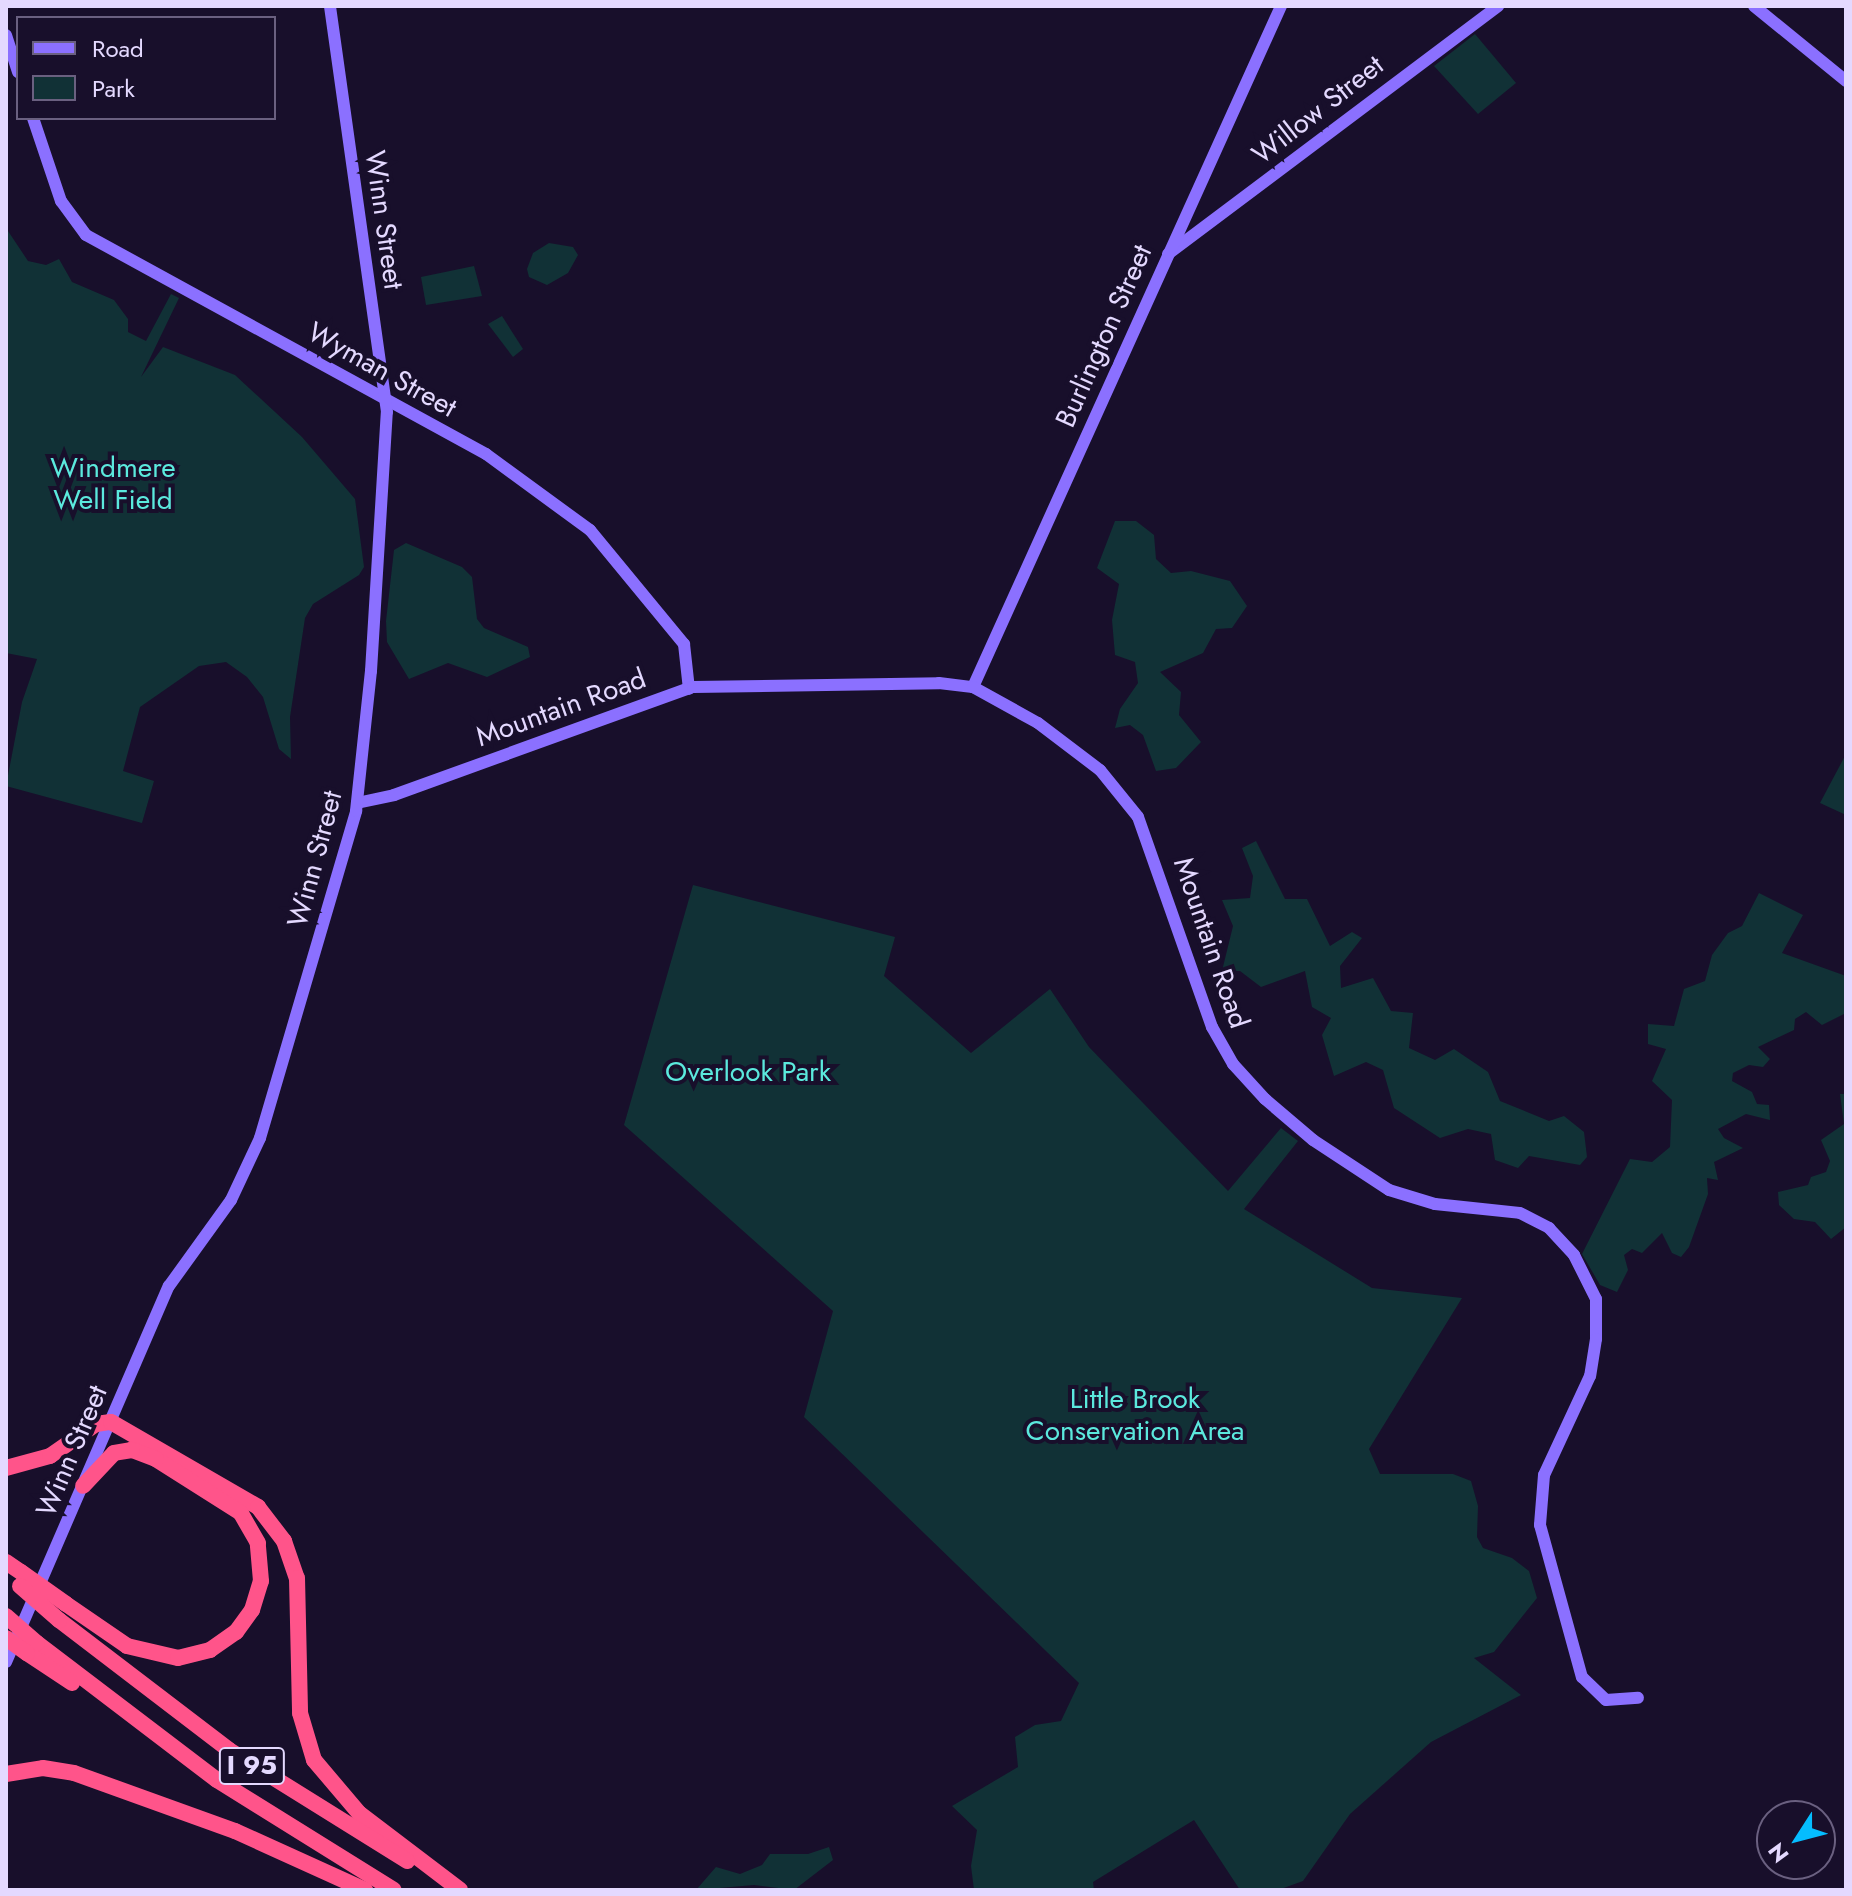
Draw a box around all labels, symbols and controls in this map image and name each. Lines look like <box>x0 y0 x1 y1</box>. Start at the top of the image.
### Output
legend <box>16 16 276 120</box>
text: Road <box>92 31 144 66</box>
street label: Willow Street <box>1246 48 1390 172</box>
text: Park <box>92 71 135 106</box>
street label: Winn Street <box>358 149 410 291</box>
street label: Burlington Street <box>1049 240 1159 432</box>
street label: Wyman Street <box>302 315 462 425</box>
park label: Windmere Well Field <box>50 451 176 517</box>
street label: Mountain Road <box>471 662 651 754</box>
street label: Winn Street <box>281 787 349 931</box>
street label: Mountain Road <box>1166 853 1256 1033</box>
park label: Overlook Park <box>665 1055 831 1089</box>
street label: Winn Street <box>29 1380 115 1522</box>
park label: Little Brook Conservation Area <box>1025 1382 1245 1448</box>
road number: I 95 <box>218 1744 286 1788</box>
north arrow <box>1756 1800 1836 1880</box>
text: N <box>1760 1836 1796 1869</box>

